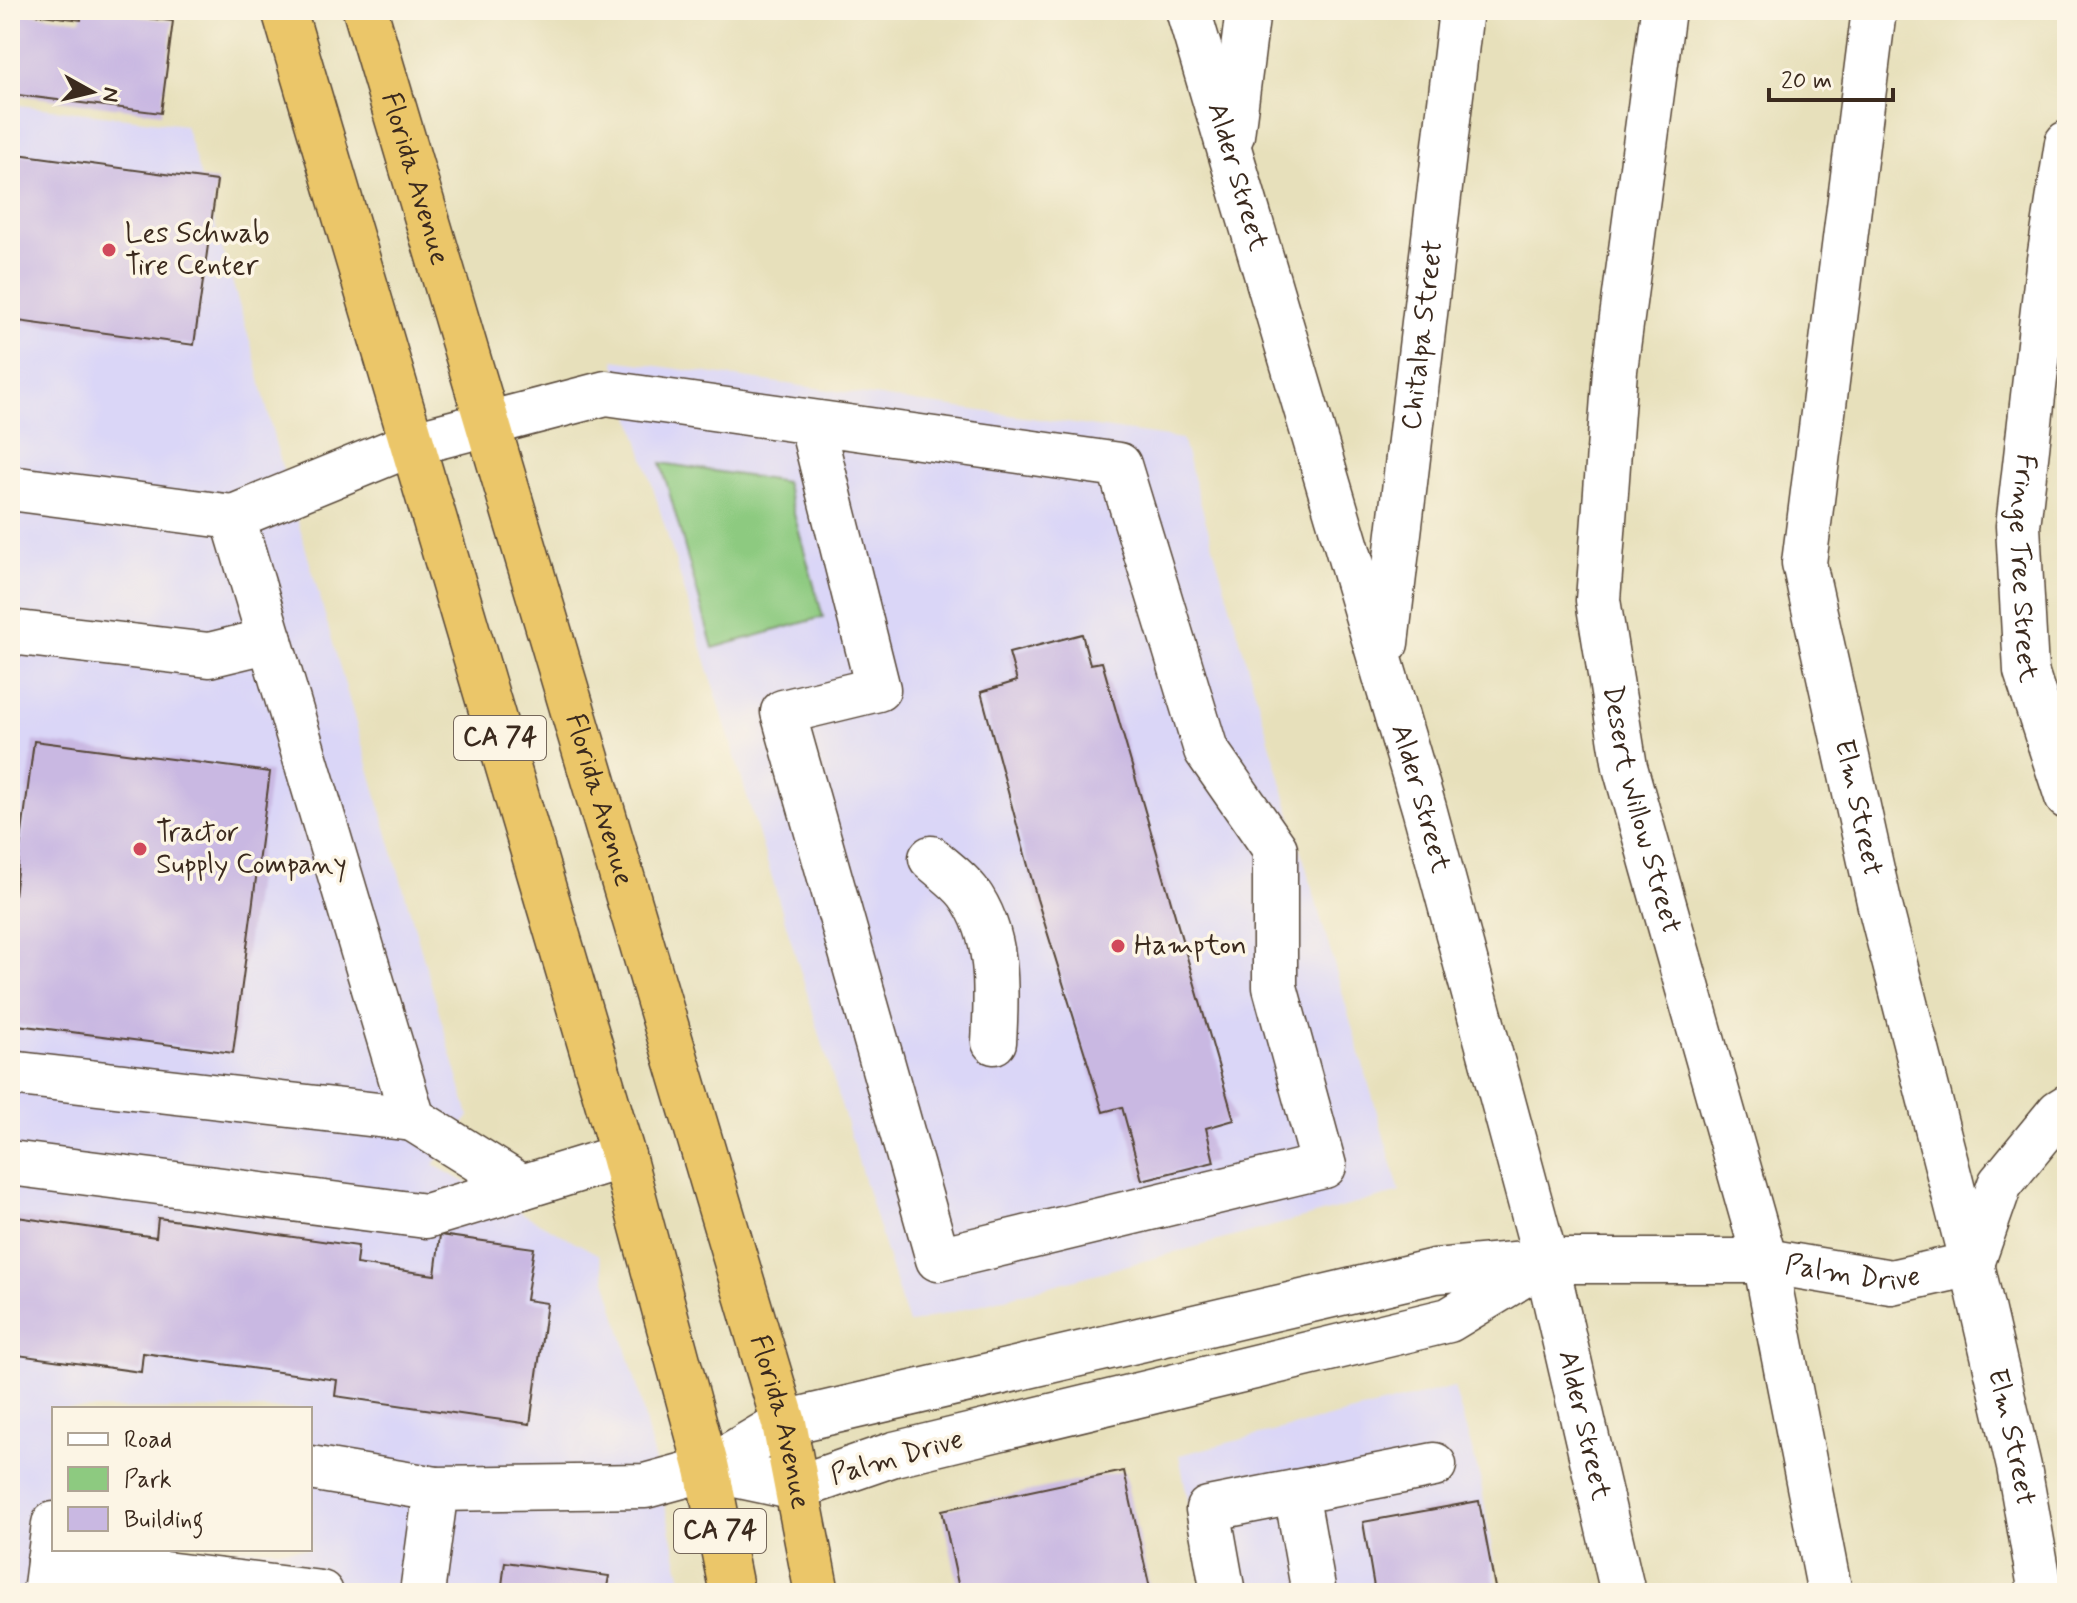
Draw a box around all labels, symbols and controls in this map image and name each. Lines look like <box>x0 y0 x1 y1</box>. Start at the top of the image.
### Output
north arrow <box>52 52 132 132</box>
scale bar <box>1769 52 1893 102</box>
text: 20 m <box>1781 66 1832 97</box>
text: N <box>95 85 125 104</box>
street label: Florida Avenue <box>372 88 458 269</box>
street label: Alder Street <box>1198 98 1277 256</box>
place label: Les Schwab Tire Center <box>125 216 270 285</box>
street label: Chitalpa Street <box>1393 238 1452 432</box>
marker: Les Schwab Tire Center <box>100 241 118 259</box>
street label: Fringe Tree Street <box>1999 452 2047 687</box>
street label: Desert Willow Street <box>1594 683 1690 938</box>
street label: Florida Avenue <box>556 709 642 891</box>
road number: CA 74 <box>454 716 546 760</box>
street label: Alder Street <box>1382 720 1459 877</box>
street label: Elm Street <box>1825 736 1891 880</box>
place label: Tractor Supply Company <box>156 815 347 884</box>
marker: Tractor Supply Company <box>131 840 149 858</box>
place label: Hampton <box>1134 928 1247 965</box>
marker: Hampton <box>1109 937 1127 955</box>
street label: Palm Drive <box>1782 1246 1924 1300</box>
street label: Florida Avenue <box>740 1331 819 1512</box>
street label: Alder Street <box>1549 1347 1620 1504</box>
street label: Elm Street <box>1978 1365 2044 1508</box>
legend <box>52 1407 312 1551</box>
street label: Palm Drive <box>826 1421 968 1495</box>
text: Road <box>124 1425 172 1456</box>
text: Park <box>124 1465 172 1496</box>
text: Building <box>124 1505 204 1539</box>
road number: CA 74 <box>674 1509 766 1553</box>

